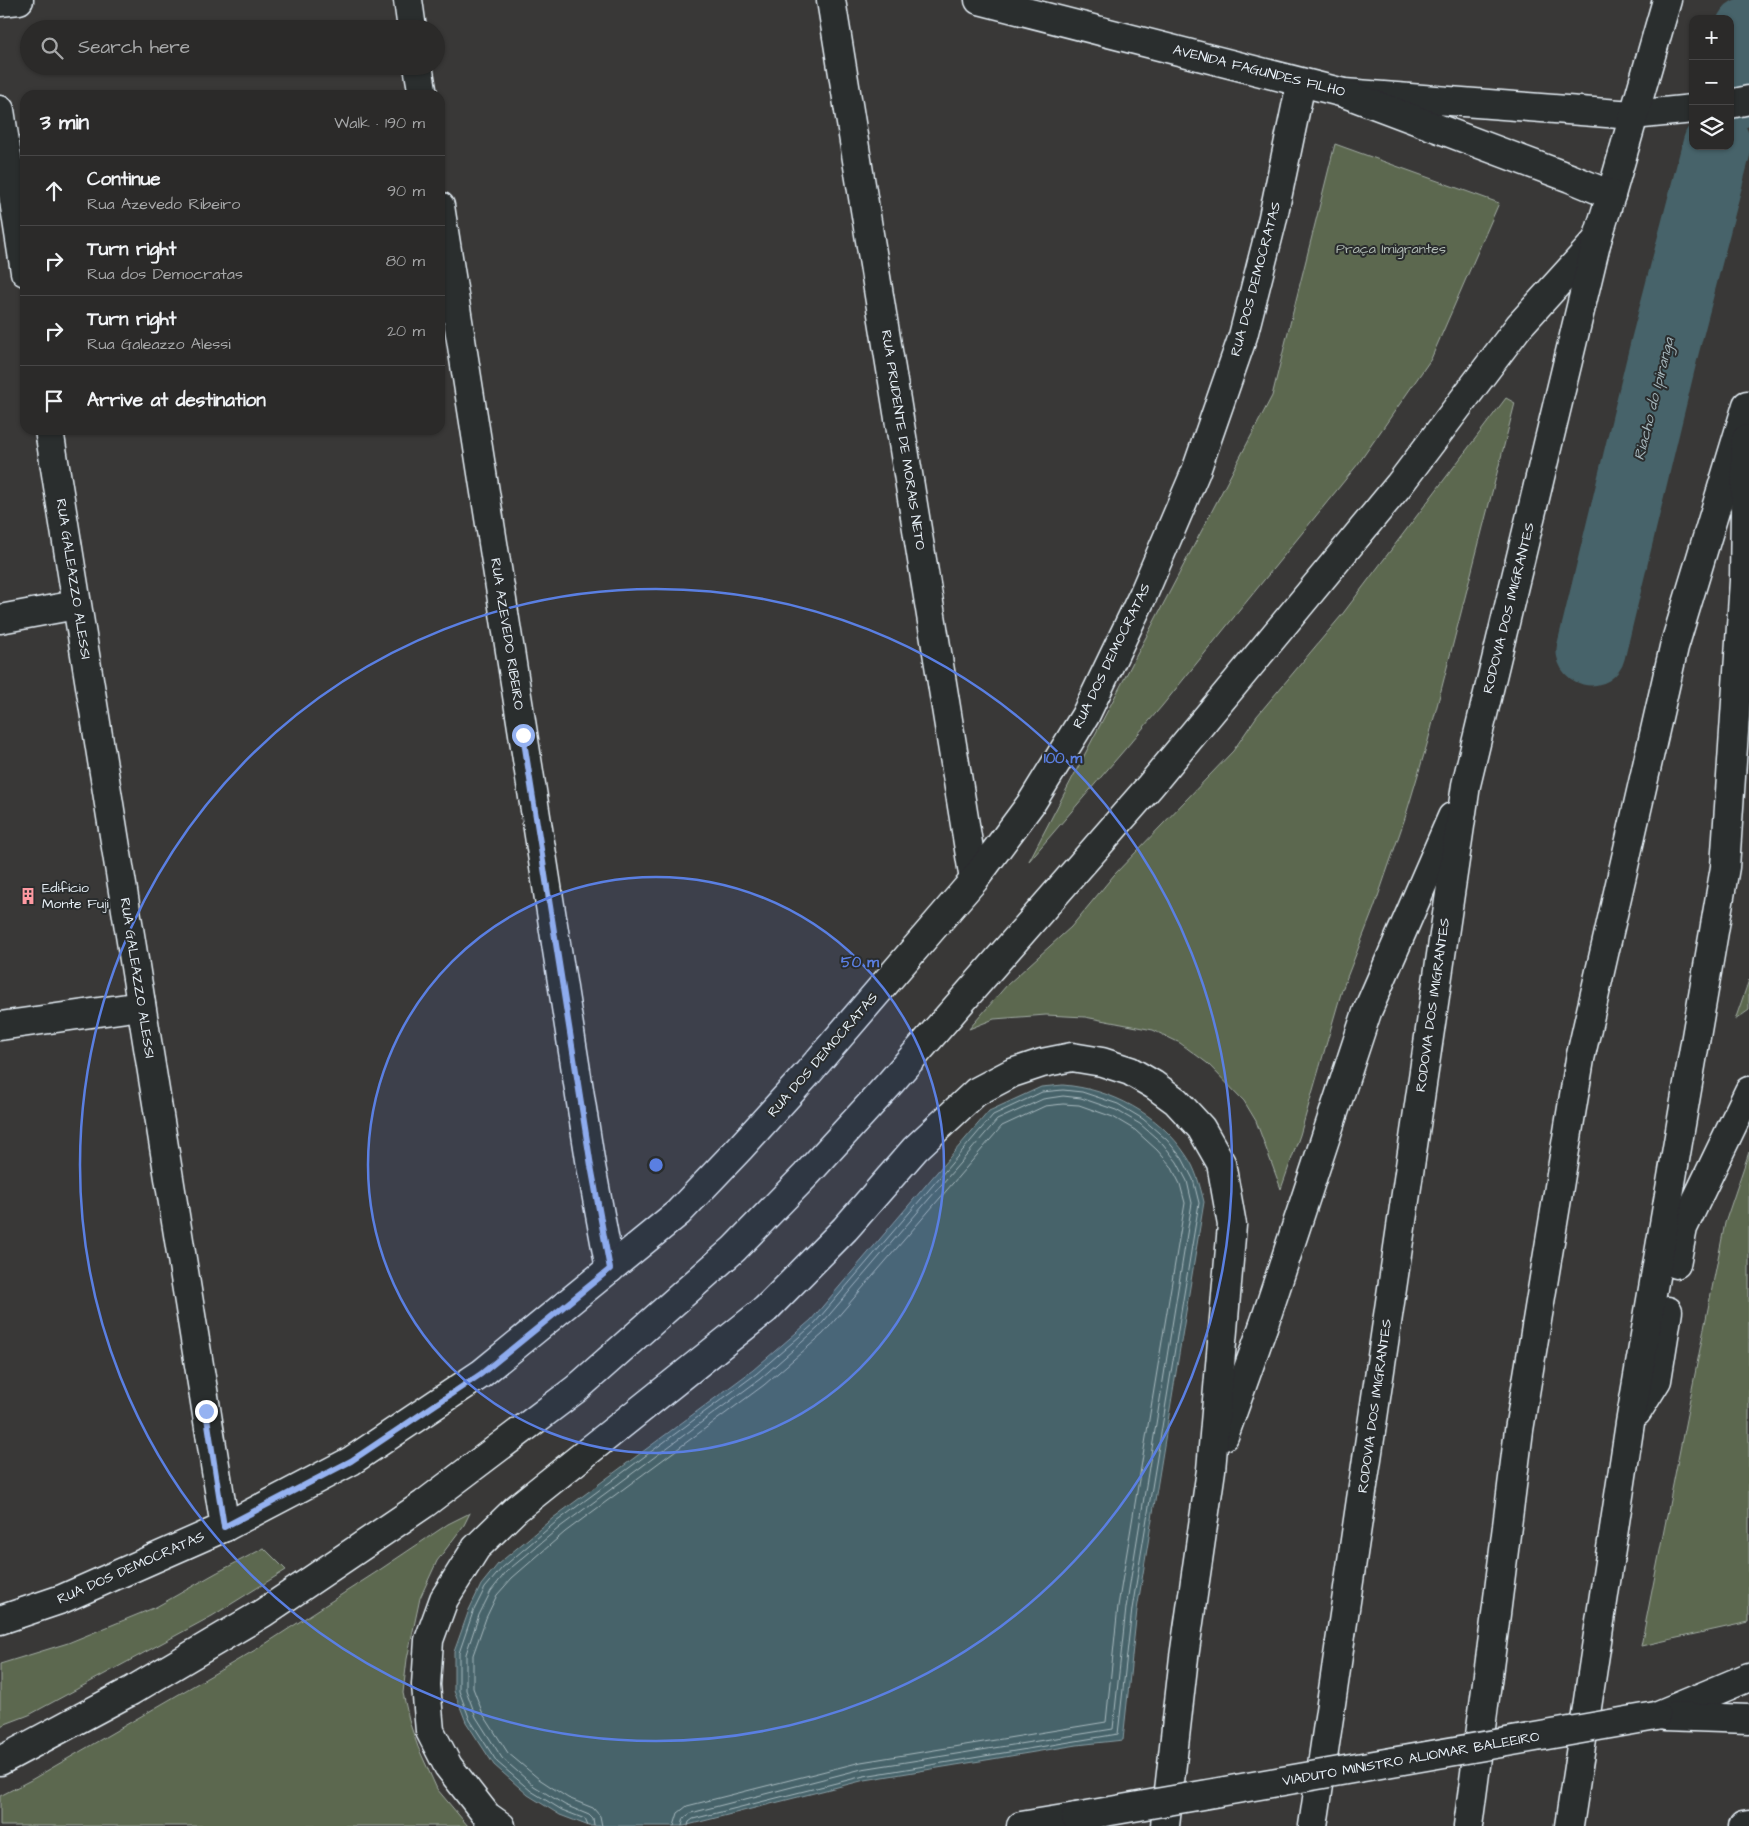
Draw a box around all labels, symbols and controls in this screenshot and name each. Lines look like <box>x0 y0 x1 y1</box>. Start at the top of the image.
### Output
map controls <box>1689 15 1734 150</box>
button: + <box>1689 15 1734 60</box>
search box <box>20 20 445 75</box>
icon: search <box>38 34 66 62</box>
text: Search here <box>78 34 190 61</box>
street label: AVENIDA FAGUNDES FILHO <box>1171 40 1347 102</box>
button: − <box>1689 60 1734 105</box>
button: layers <box>1689 105 1734 150</box>
text: 3 min <box>40 108 89 137</box>
text: Walk · 190 m <box>334 112 425 134</box>
text: Continue <box>87 166 161 193</box>
icon: ahead <box>40 177 68 205</box>
text: 90 m <box>387 180 425 202</box>
text: Rua Azevedo Ribeiro <box>87 193 240 215</box>
street label: RUA DOS DEMOCRATAS <box>1226 199 1286 359</box>
text: Turn right <box>87 236 176 263</box>
park label: Praça Imigrantes <box>1336 239 1446 259</box>
icon: right <box>40 247 68 275</box>
text: 80 m <box>386 250 425 272</box>
text: Rua dos Democratas <box>87 263 243 285</box>
text: Turn right <box>87 306 176 333</box>
icon: right <box>40 317 68 345</box>
text: 20 m <box>387 320 425 342</box>
street label: RUA PRUDENTE DE MORAIS NETO <box>876 328 930 552</box>
text: Rua Galeazzo Alessi <box>87 333 231 355</box>
water label: Riacho do Ipiranga <box>1629 334 1681 463</box>
icon: arrive <box>40 387 68 415</box>
text: Arrive at destination <box>87 387 266 414</box>
street label: RUA GALEAZZO ALESSI <box>50 497 96 661</box>
street label: RODOVIA DOS IMIGRANTES <box>1478 520 1540 696</box>
street label: RUA AZEVEDO RIBEIRO <box>485 557 529 711</box>
street label: RUA DOS DEMOCRATAS <box>1068 580 1156 732</box>
route start <box>512 724 535 747</box>
text: 100 m <box>1044 748 1083 769</box>
place label: Edifício Monte Fuji <box>42 878 109 914</box>
building icon: Edifício Monte Fuji <box>18 886 38 906</box>
street label: RUA GALEAZZO ALESSI <box>114 896 160 1060</box>
street label: RODOVIA DOS IMIGRANTES <box>1411 917 1455 1093</box>
text: 50 m <box>841 952 879 973</box>
street label: RUA DOS DEMOCRATAS <box>763 988 883 1122</box>
centre of rings <box>647 1156 665 1174</box>
street label: RODOVIA DOS IMIGRANTES <box>1353 1318 1397 1494</box>
route end <box>195 1400 218 1423</box>
street label: RUA DOS DEMOCRATAS <box>54 1526 208 1610</box>
street label: VIADUTO MINISTRO ALIOMAR BALEEIRO <box>1281 1727 1541 1791</box>

